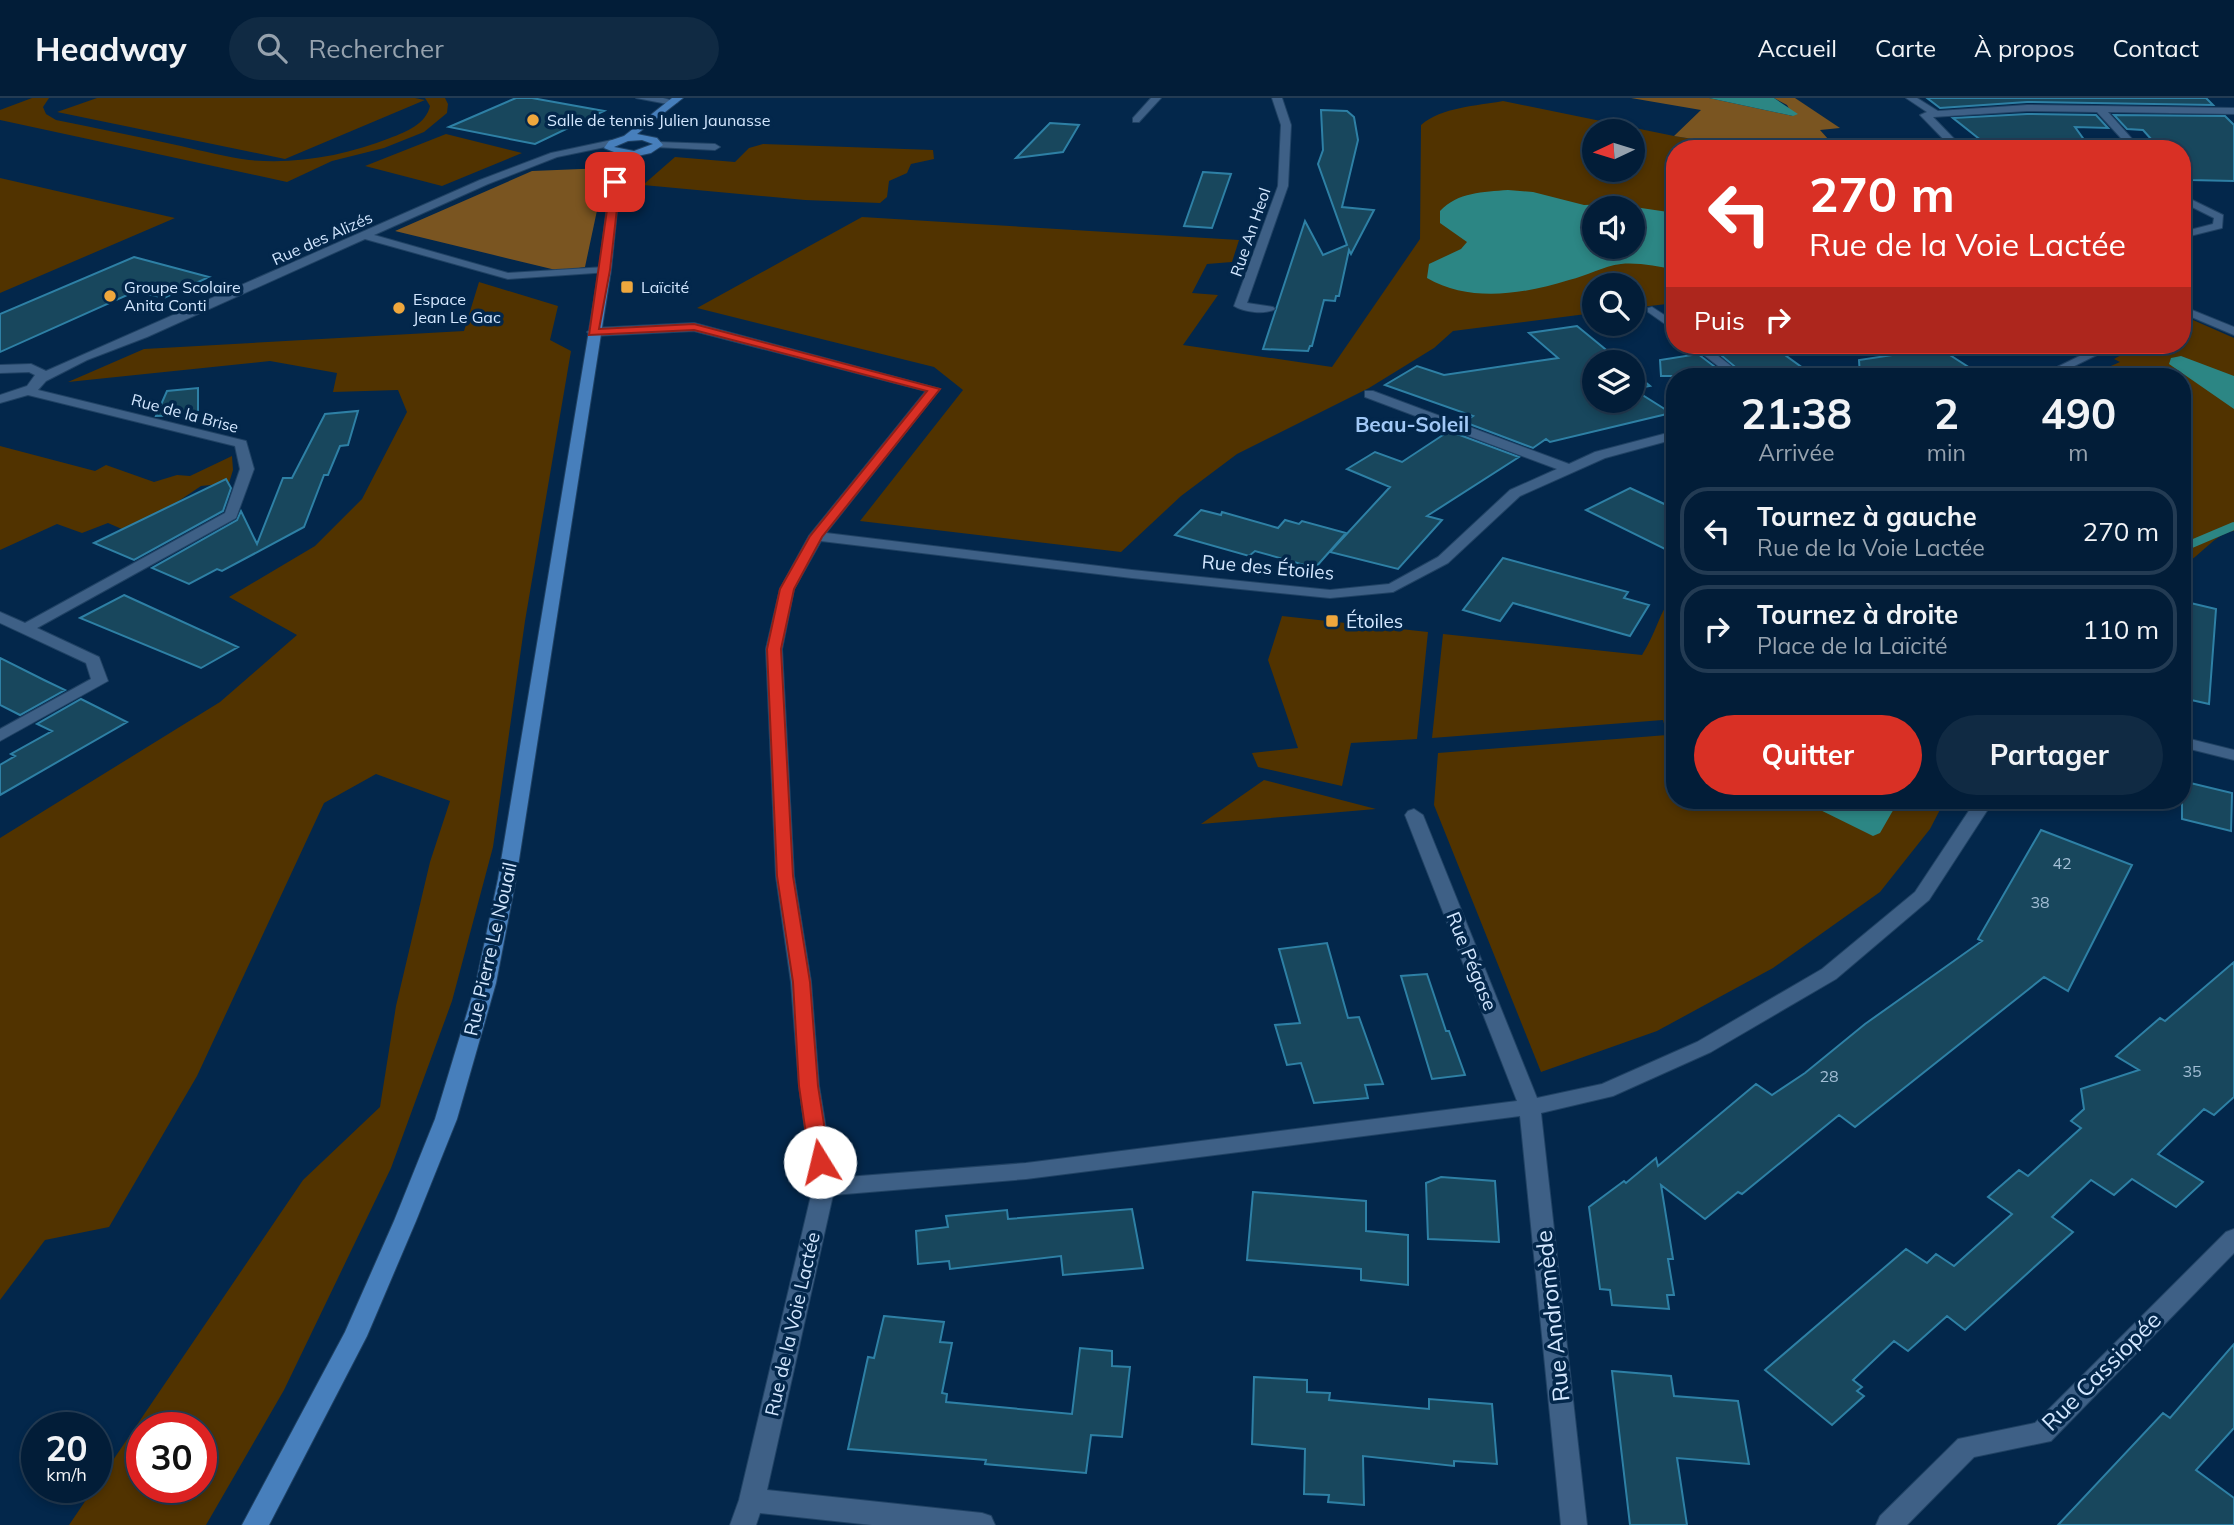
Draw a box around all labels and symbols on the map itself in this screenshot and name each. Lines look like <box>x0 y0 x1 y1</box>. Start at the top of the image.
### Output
place label: Salle de tennis Julien Jaunasse <box>547 110 770 130</box>
marker: Salle de tennis Julien Jaunasse <box>525 112 541 128</box>
north arrow <box>1582 119 1645 182</box>
pin <box>585 152 645 212</box>
street label: Rue An Heol <box>1226 185 1274 279</box>
street label: Rue des Alizés <box>269 207 375 269</box>
place label: Groupe Scolaire Anita Conti <box>124 277 241 315</box>
place label: Laïcité <box>641 277 689 297</box>
marker: Laïcité <box>619 279 635 295</box>
marker: Groupe Scolaire Anita Conti <box>102 288 118 304</box>
place label: Espace Jean Le Gac <box>413 289 501 327</box>
marker: Espace Jean Le Gac <box>391 300 407 316</box>
street label: Rue de la Brise <box>129 389 241 437</box>
district label: Beau-Soleil <box>1355 411 1469 437</box>
street label: Rue des Étoiles <box>1201 549 1335 585</box>
place label: Étoiles <box>1346 609 1403 633</box>
marker: Étoiles <box>1324 613 1340 629</box>
house number: 42 <box>2052 853 2072 873</box>
street label: Rue Pierre Le Nouail <box>458 860 522 1038</box>
house number: 38 <box>2030 892 2050 912</box>
street label: Rue Pégase <box>1441 908 1503 1014</box>
house number: 35 <box>2182 1061 2202 1081</box>
house number: 28 <box>1819 1066 1839 1086</box>
position arrow <box>783 1125 857 1199</box>
street label: Rue Andromède <box>1529 1229 1575 1403</box>
street label: Rue de la Voie Lactée <box>759 1230 825 1418</box>
street label: Rue Cassiopée <box>2035 1305 2167 1437</box>
speed limit sign: 30 <box>126 1412 217 1503</box>

